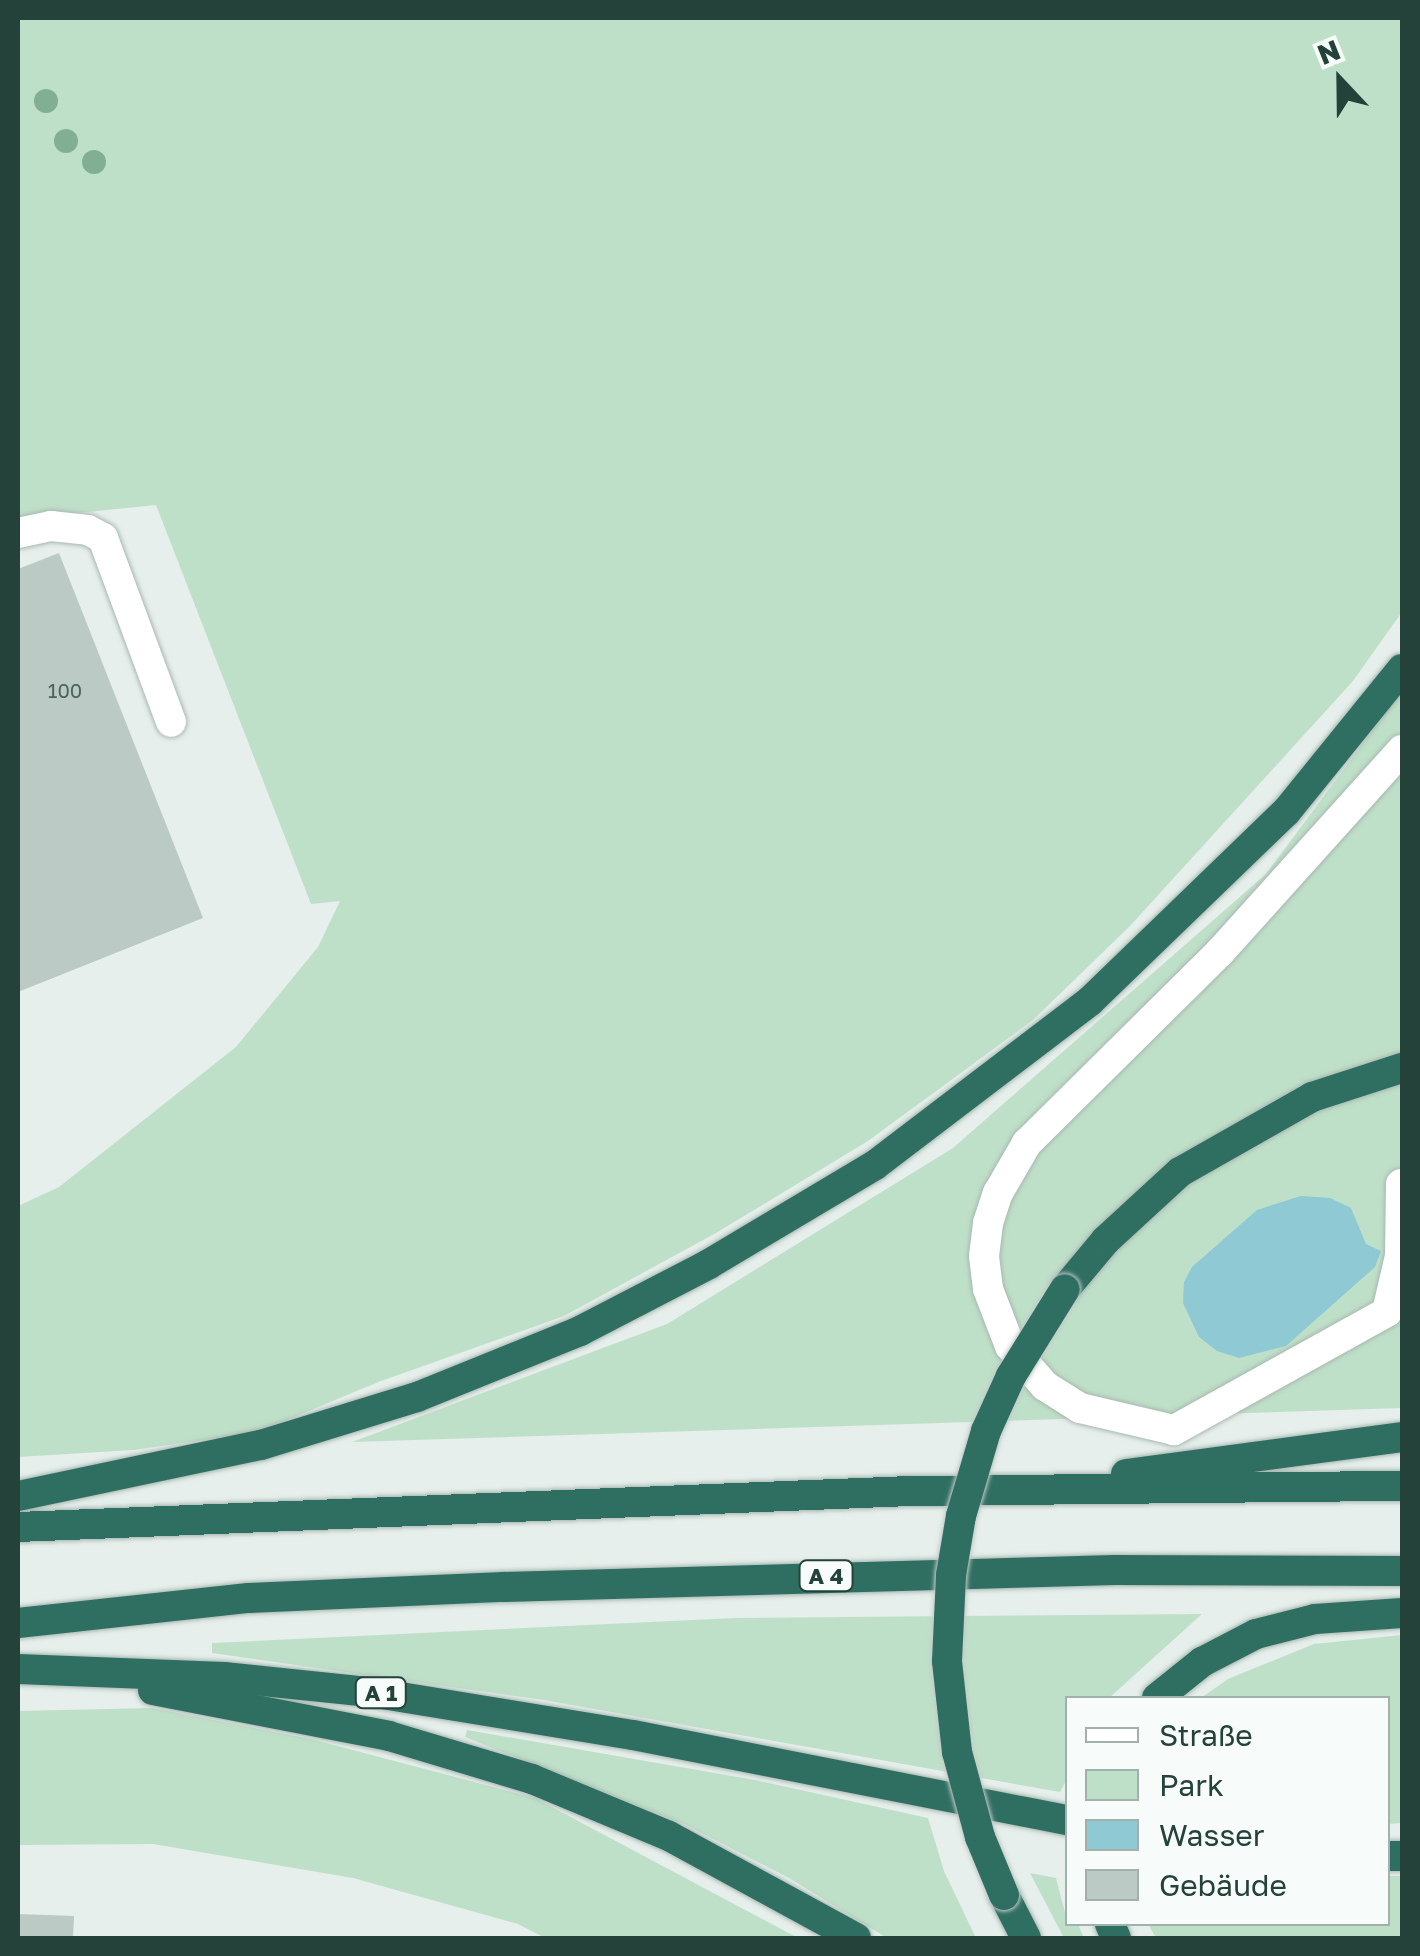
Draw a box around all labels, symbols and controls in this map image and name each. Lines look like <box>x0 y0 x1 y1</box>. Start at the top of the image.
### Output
north arrow <box>1290 30 1390 130</box>
text: N <box>1313 32 1345 71</box>
house number: 100 <box>48 678 82 702</box>
road number: A 4 <box>798 1559 854 1593</box>
road number: A 1 <box>354 1676 408 1710</box>
legend <box>1065 1696 1390 1926</box>
text: Straße <box>1159 1717 1253 1753</box>
text: Park <box>1159 1767 1224 1803</box>
text: Wasser <box>1159 1817 1264 1853</box>
text: Gebäude <box>1159 1867 1287 1903</box>

